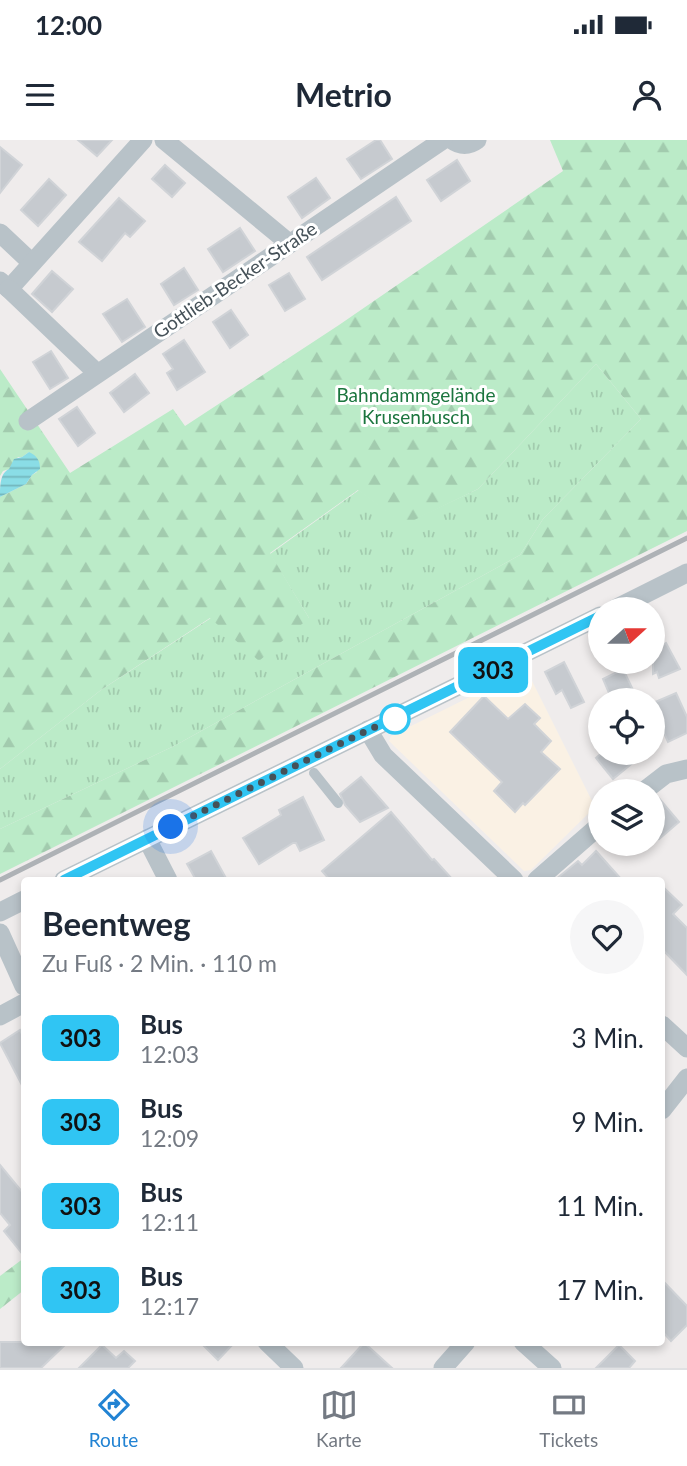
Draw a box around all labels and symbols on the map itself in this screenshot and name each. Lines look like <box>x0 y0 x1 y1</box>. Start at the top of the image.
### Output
street label: Gottlieb-Becker-Straße <box>149 216 321 343</box>
park label: Bahndammgelände Krusenbusch <box>336 383 496 428</box>
north arrow <box>588 597 665 674</box>
line badge: 303 <box>453 647 533 693</box>
unlabelled marker <box>380 704 410 734</box>
your location <box>153 809 188 844</box>

